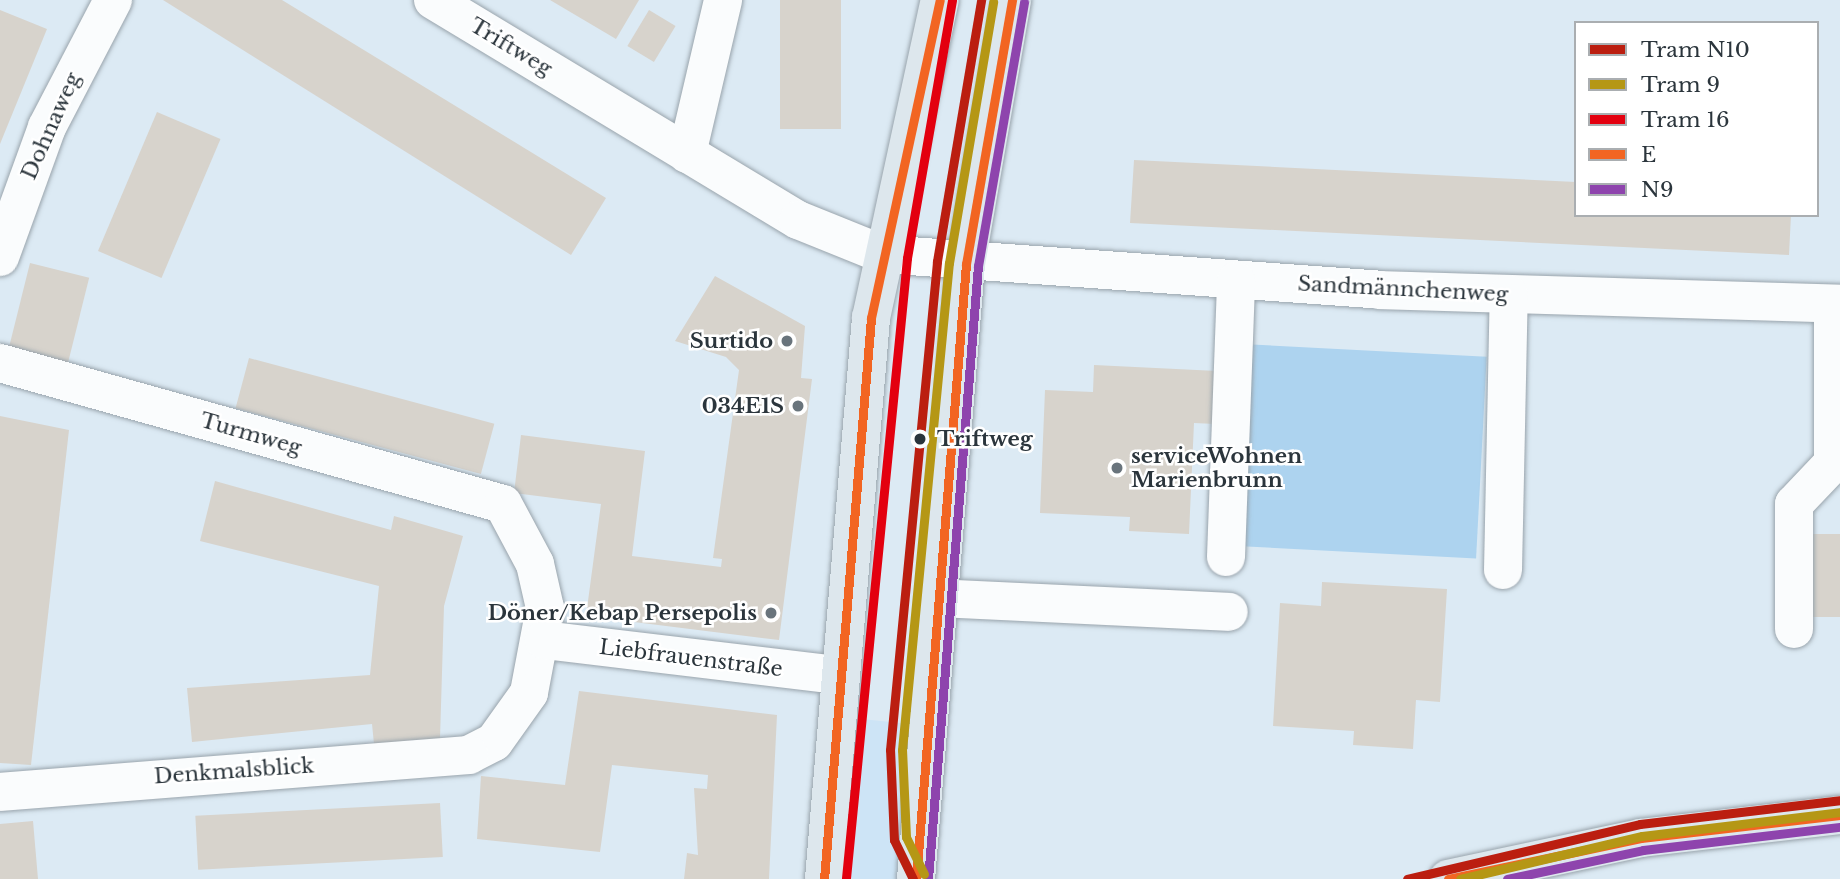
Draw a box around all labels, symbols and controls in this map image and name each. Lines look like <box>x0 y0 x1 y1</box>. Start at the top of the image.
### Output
street label: Triftweg <box>465 13 557 81</box>
legend <box>1574 21 1819 217</box>
text: Tram N10 <box>1641 37 1750 63</box>
street label: Dohnaweg <box>16 69 86 183</box>
text: Tram 9 <box>1641 72 1720 98</box>
text: Tram 16 <box>1641 107 1729 133</box>
text: E <box>1641 142 1656 168</box>
text: N9 <box>1641 177 1673 203</box>
street label: Sandmännchenweg <box>1297 271 1509 307</box>
place label: Surtido <box>690 328 773 354</box>
marker: Surtido <box>779 333 795 349</box>
place label: 034E1S <box>702 393 784 419</box>
marker: 034E1S <box>790 398 806 414</box>
street label: Turmweg <box>198 408 304 460</box>
place label: Triftweg <box>937 426 1032 452</box>
marker: Triftweg <box>909 428 931 450</box>
place label: serviceWohnen Marienbrunn <box>1131 443 1302 493</box>
marker: serviceWohnen Marienbrunn <box>1109 460 1125 476</box>
place label: Döner/Kebap Persepolis <box>488 600 757 626</box>
marker: Döner/Kebap Persepolis <box>763 605 779 621</box>
street label: Liebfrauenstraße <box>598 634 784 682</box>
street label: Denkmalsblick <box>153 753 315 789</box>

